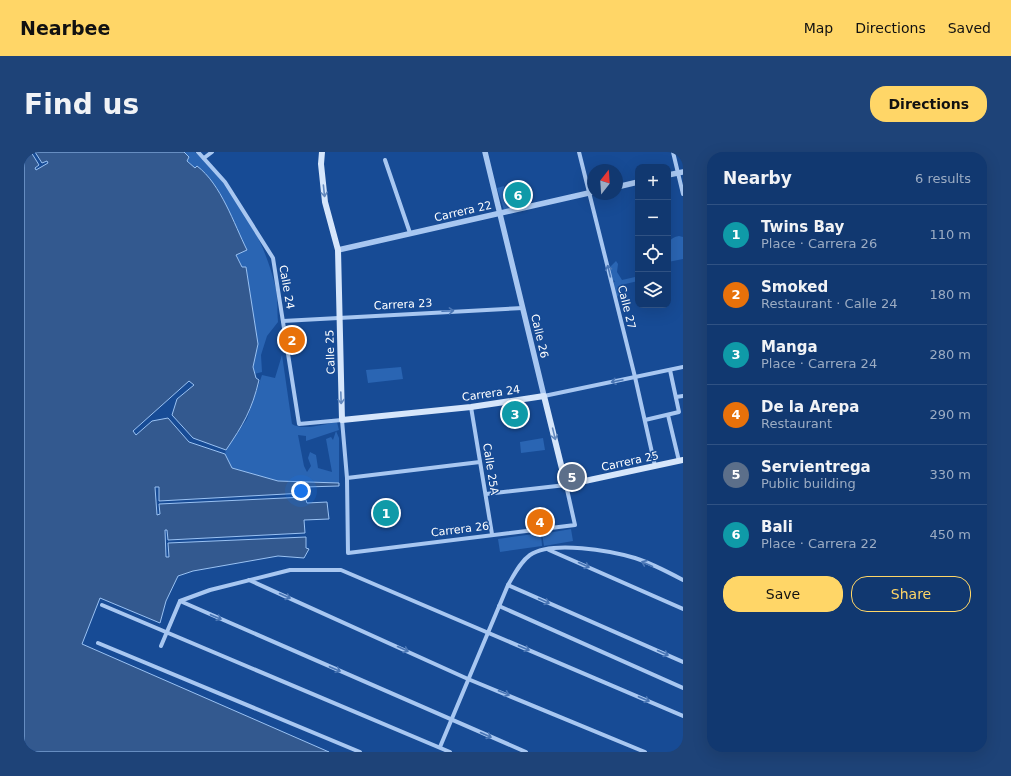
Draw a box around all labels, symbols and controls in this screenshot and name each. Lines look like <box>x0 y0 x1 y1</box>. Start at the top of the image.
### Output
text: Nearbee <box>20 17 110 39</box>
text: Map <box>804 20 833 36</box>
text: Directions <box>855 20 926 36</box>
text: Saved <box>948 20 991 36</box>
button: Directions <box>870 86 987 122</box>
text: Find us <box>24 88 139 121</box>
north arrow <box>587 164 623 200</box>
map controls <box>635 164 671 308</box>
button: + <box>635 164 671 200</box>
text: Nearby <box>723 168 792 188</box>
text: 6 results <box>915 171 971 186</box>
pin: 6 <box>505 180 531 210</box>
one-way arrow <box>320 184 328 197</box>
street label: Carrera 22 <box>433 199 493 224</box>
button: − <box>635 200 671 236</box>
text: Twins Bay <box>761 218 844 236</box>
text: 1 <box>731 227 741 242</box>
text: 110 m <box>929 227 971 242</box>
button: locate <box>635 236 671 272</box>
text: Place · Carrera 26 <box>761 236 877 251</box>
street label: Calle 24 <box>276 264 297 310</box>
one-way arrow <box>605 265 612 278</box>
button: layers <box>635 272 671 308</box>
text: Smoked <box>761 278 828 296</box>
street label: Calle 27 <box>615 284 638 330</box>
text: 2 <box>731 287 741 302</box>
text: 180 m <box>929 287 971 302</box>
street label: Carrera 23 <box>373 296 433 313</box>
text: Restaurant · Calle 24 <box>761 296 898 311</box>
one-way arrow <box>441 308 454 315</box>
street label: Calle 26 <box>528 313 551 359</box>
pin: 2 <box>279 325 305 355</box>
street label: Calle 25 <box>323 329 338 375</box>
text: Manga <box>761 338 818 356</box>
text: 3 <box>731 347 741 362</box>
text: 280 m <box>929 347 971 362</box>
text: Place · Carrera 24 <box>761 356 877 371</box>
one-way arrow <box>611 377 624 385</box>
street label: Carrera 24 <box>461 383 521 404</box>
one-way arrow <box>337 391 345 404</box>
text: De la Arepa <box>761 398 859 416</box>
pin: 3 <box>502 399 528 429</box>
text: 4 <box>731 407 741 422</box>
text: 290 m <box>929 407 971 422</box>
text: Restaurant <box>761 416 832 431</box>
one-way arrow <box>550 427 558 440</box>
street label: Calle 25A <box>480 442 501 496</box>
street label: Carrera 25 <box>600 449 660 474</box>
text: Servientrega <box>761 458 871 476</box>
pin: 5 <box>559 462 585 492</box>
text: 5 <box>731 467 741 482</box>
text: 330 m <box>929 467 971 482</box>
text: Public building <box>761 476 856 491</box>
your location <box>291 481 311 501</box>
pin: 1 <box>373 498 399 528</box>
pin: 4 <box>527 507 553 537</box>
text: Bali <box>761 518 793 536</box>
street label: Carrera 26 <box>430 519 490 540</box>
text: 6 <box>731 527 741 542</box>
text: 450 m <box>929 527 971 542</box>
text: Place · Carrera 22 <box>761 536 877 551</box>
one-way arrow <box>642 559 654 567</box>
one-way arrow <box>578 562 590 569</box>
button: Save <box>723 576 843 612</box>
button: Share <box>851 576 971 612</box>
one-way arrow <box>278 593 290 600</box>
one-way arrow <box>538 598 550 605</box>
one-way arrow <box>209 614 221 621</box>
one-way arrow <box>518 645 530 652</box>
one-way arrow <box>397 646 409 653</box>
one-way arrow <box>657 650 669 657</box>
one-way arrow <box>329 665 341 673</box>
one-way arrow <box>498 690 510 698</box>
one-way arrow <box>637 696 649 704</box>
one-way arrow <box>480 731 492 739</box>

